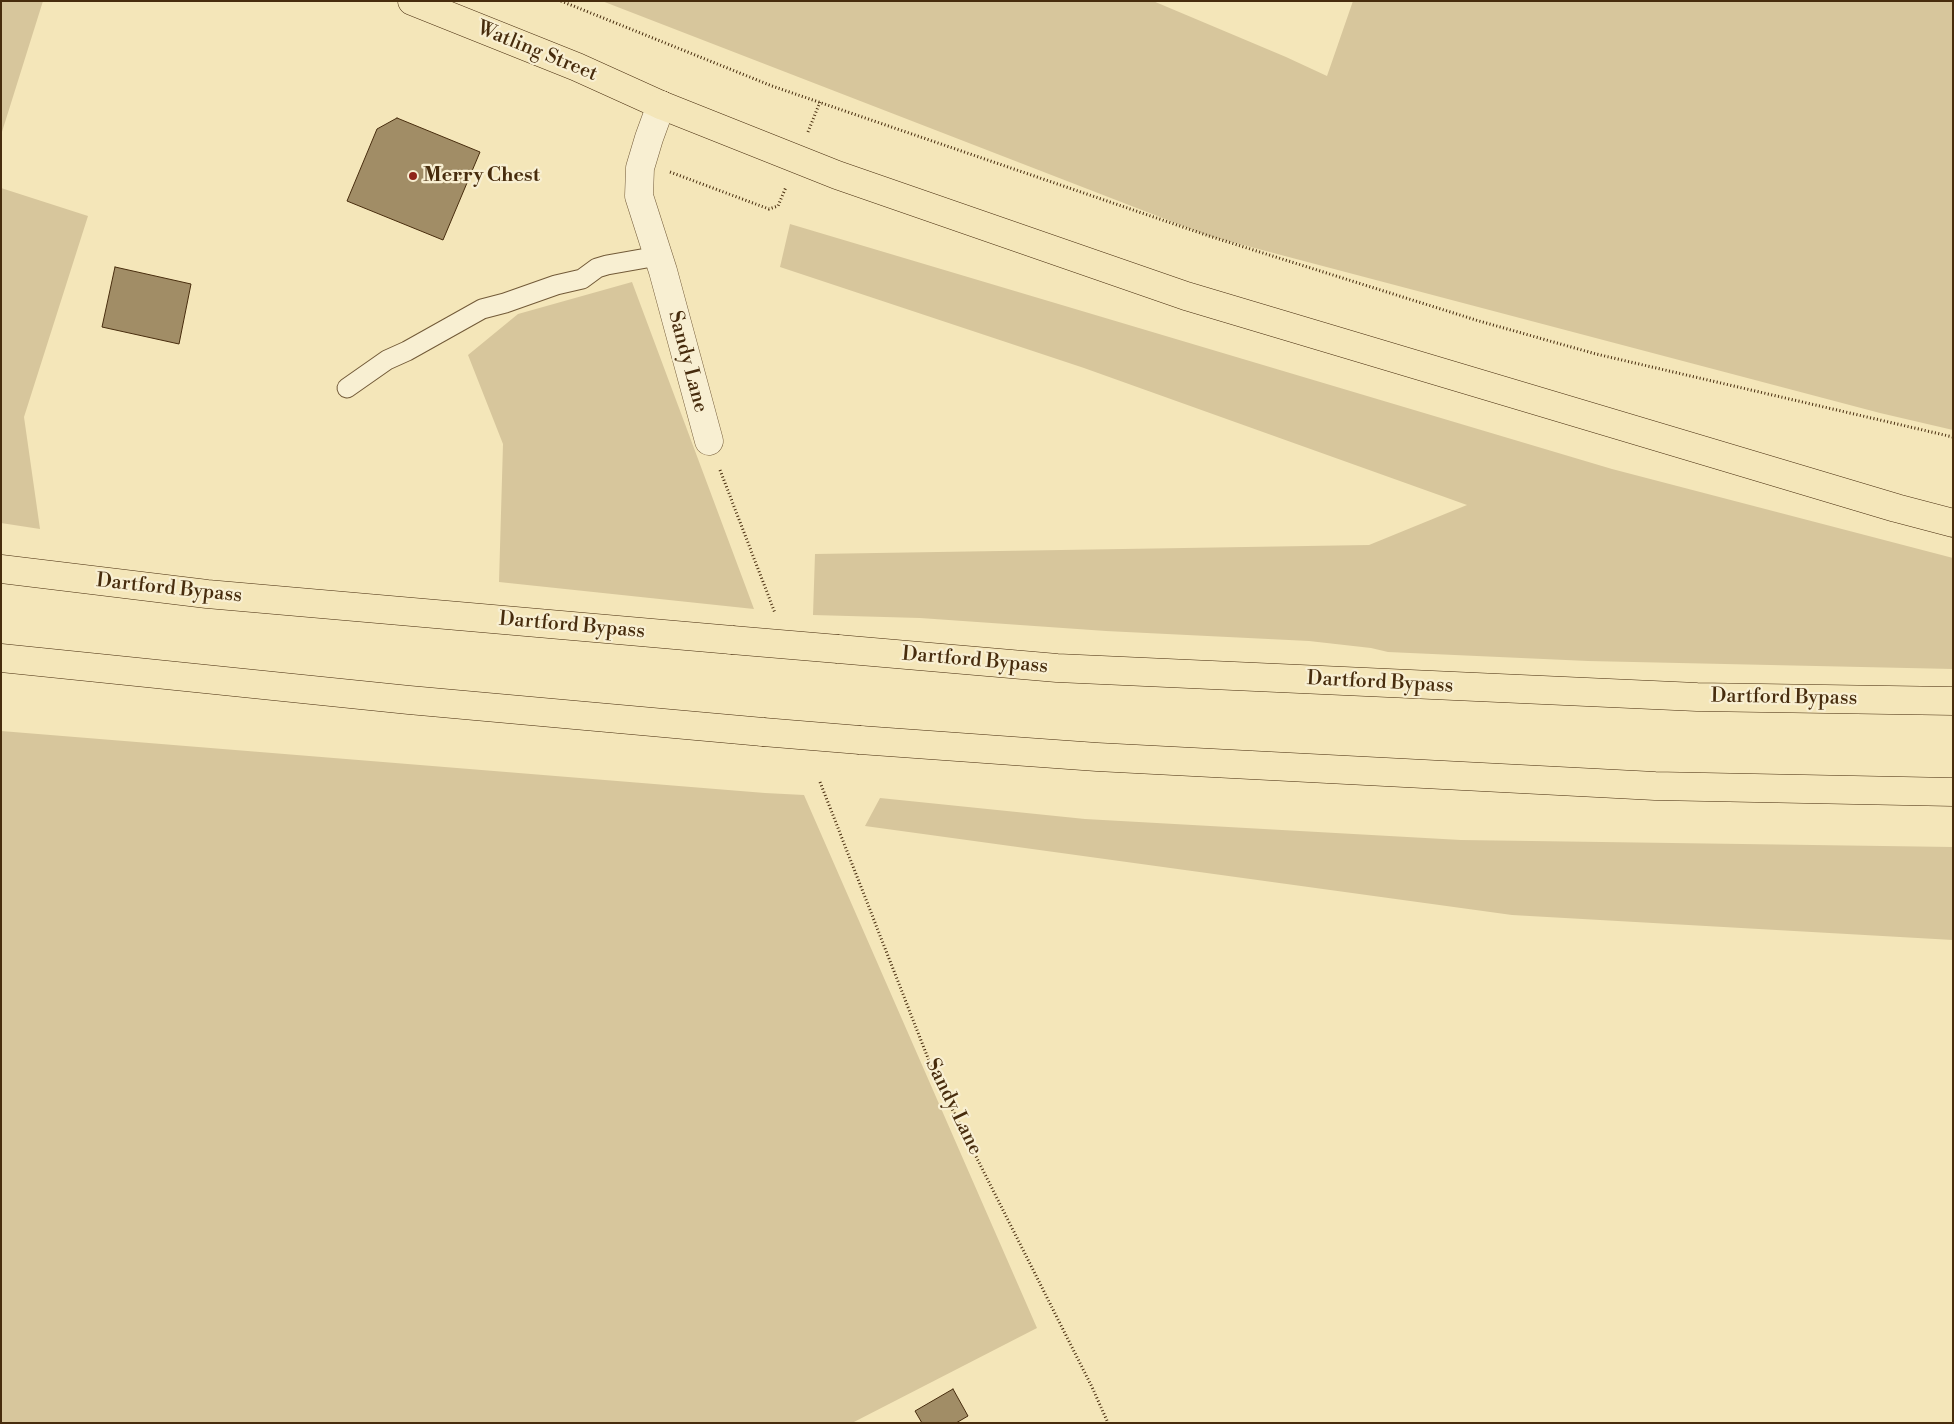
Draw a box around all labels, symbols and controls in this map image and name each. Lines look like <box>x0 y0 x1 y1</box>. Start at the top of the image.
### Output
street label: Watling Street <box>473 17 601 87</box>
place label: Merry Chest <box>423 164 540 188</box>
marker: Merry Chest <box>407 170 419 182</box>
street label: Sandy Lane <box>662 309 712 415</box>
street label: Dartford Bypass <box>95 569 243 609</box>
street label: Dartford Bypass <box>498 608 646 644</box>
street label: Dartford Bypass <box>901 643 1049 679</box>
street label: Dartford Bypass <box>1306 667 1454 699</box>
street label: Dartford Bypass <box>1711 685 1857 711</box>
street label: Sandy Lane <box>919 1055 987 1159</box>

